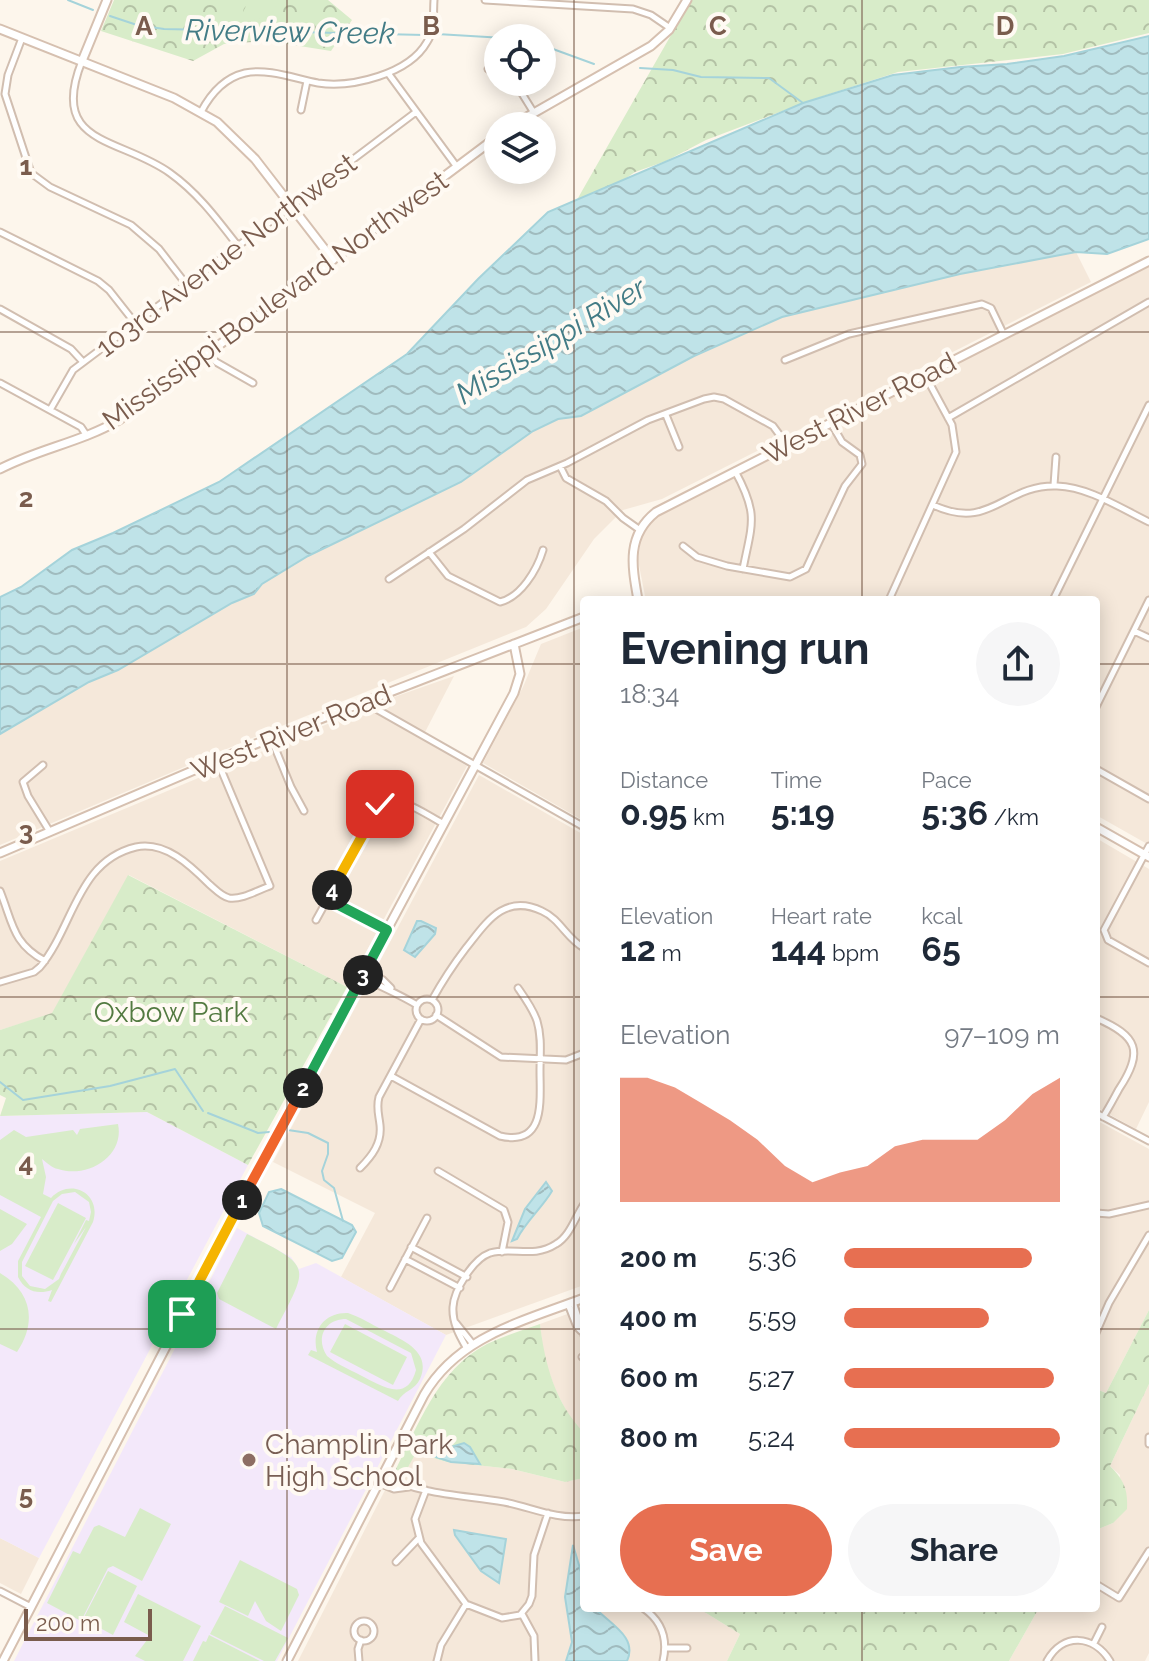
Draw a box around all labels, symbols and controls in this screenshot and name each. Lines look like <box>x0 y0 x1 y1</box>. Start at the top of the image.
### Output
text: A <box>135 11 153 41</box>
text: B <box>422 11 440 41</box>
text: C <box>709 11 727 41</box>
text: D <box>996 11 1014 41</box>
water label: Riverview Creek <box>185 12 395 51</box>
map controls <box>484 24 556 184</box>
button: locate <box>484 24 556 96</box>
button: layers <box>484 112 556 184</box>
street label: 103rd Avenue Northwest <box>90 146 363 364</box>
text: 1 <box>20 151 33 181</box>
street label: Mississippi Boulevard Northwest <box>96 164 455 437</box>
water label: Mississippi River <box>449 269 654 411</box>
street label: West River Road <box>757 346 961 471</box>
text: 2 <box>19 483 33 513</box>
button: share <box>976 622 1060 706</box>
text: Evening run <box>620 623 869 674</box>
street label: West River Road <box>187 677 396 788</box>
text: 18:34 <box>620 679 680 709</box>
text: Distance <box>620 767 708 793</box>
text: Time <box>771 767 822 793</box>
text: Pace <box>921 767 972 793</box>
pin <box>346 770 414 838</box>
icon: check <box>358 782 402 826</box>
text: 0.95 <box>620 793 687 833</box>
text: 5:19 <box>771 793 835 833</box>
text: 5:36 <box>921 793 988 833</box>
text: km <box>687 804 725 830</box>
text: /km <box>988 804 1039 830</box>
text: 3 <box>19 816 33 846</box>
pin: 4 <box>312 870 352 910</box>
text: 4 <box>326 877 338 903</box>
text: Elevation <box>620 903 713 929</box>
text: Heart rate <box>771 903 872 929</box>
text: kcal <box>921 903 962 929</box>
text: 12 <box>620 929 656 969</box>
text: 144 <box>771 929 826 969</box>
text: 65 <box>921 929 961 969</box>
text: m <box>656 940 682 966</box>
text: bpm <box>826 940 879 966</box>
pin: 3 <box>343 955 383 995</box>
text: 3 <box>357 962 369 988</box>
park label: Oxbow Park <box>94 996 248 1029</box>
text: Elevation <box>620 1020 730 1050</box>
text: 97–109 m <box>944 1020 1060 1050</box>
pin: 2 <box>283 1068 323 1108</box>
text: 2 <box>297 1075 309 1101</box>
text: 4 <box>19 1148 33 1178</box>
pin: 1 <box>222 1180 262 1220</box>
text: 1 <box>237 1187 247 1213</box>
text: 200 m <box>620 1243 697 1273</box>
text: 5:36 <box>748 1243 797 1273</box>
pin <box>148 1280 216 1348</box>
icon: arrive <box>160 1292 204 1336</box>
text: 400 m <box>620 1303 697 1333</box>
text: 5:59 <box>748 1303 796 1333</box>
text: 600 m <box>620 1363 698 1393</box>
text: 5:27 <box>748 1363 795 1393</box>
text: 800 m <box>620 1423 698 1453</box>
text: 5:24 <box>748 1423 795 1453</box>
place label: Champlin Park High School <box>265 1428 453 1493</box>
marker: Champlin Park High School <box>240 1451 258 1469</box>
text: 5 <box>19 1480 33 1510</box>
button: Save <box>620 1504 832 1596</box>
button: Share <box>848 1504 1060 1596</box>
scale bar <box>24 1605 152 1641</box>
text: 200 m <box>36 1610 100 1636</box>

